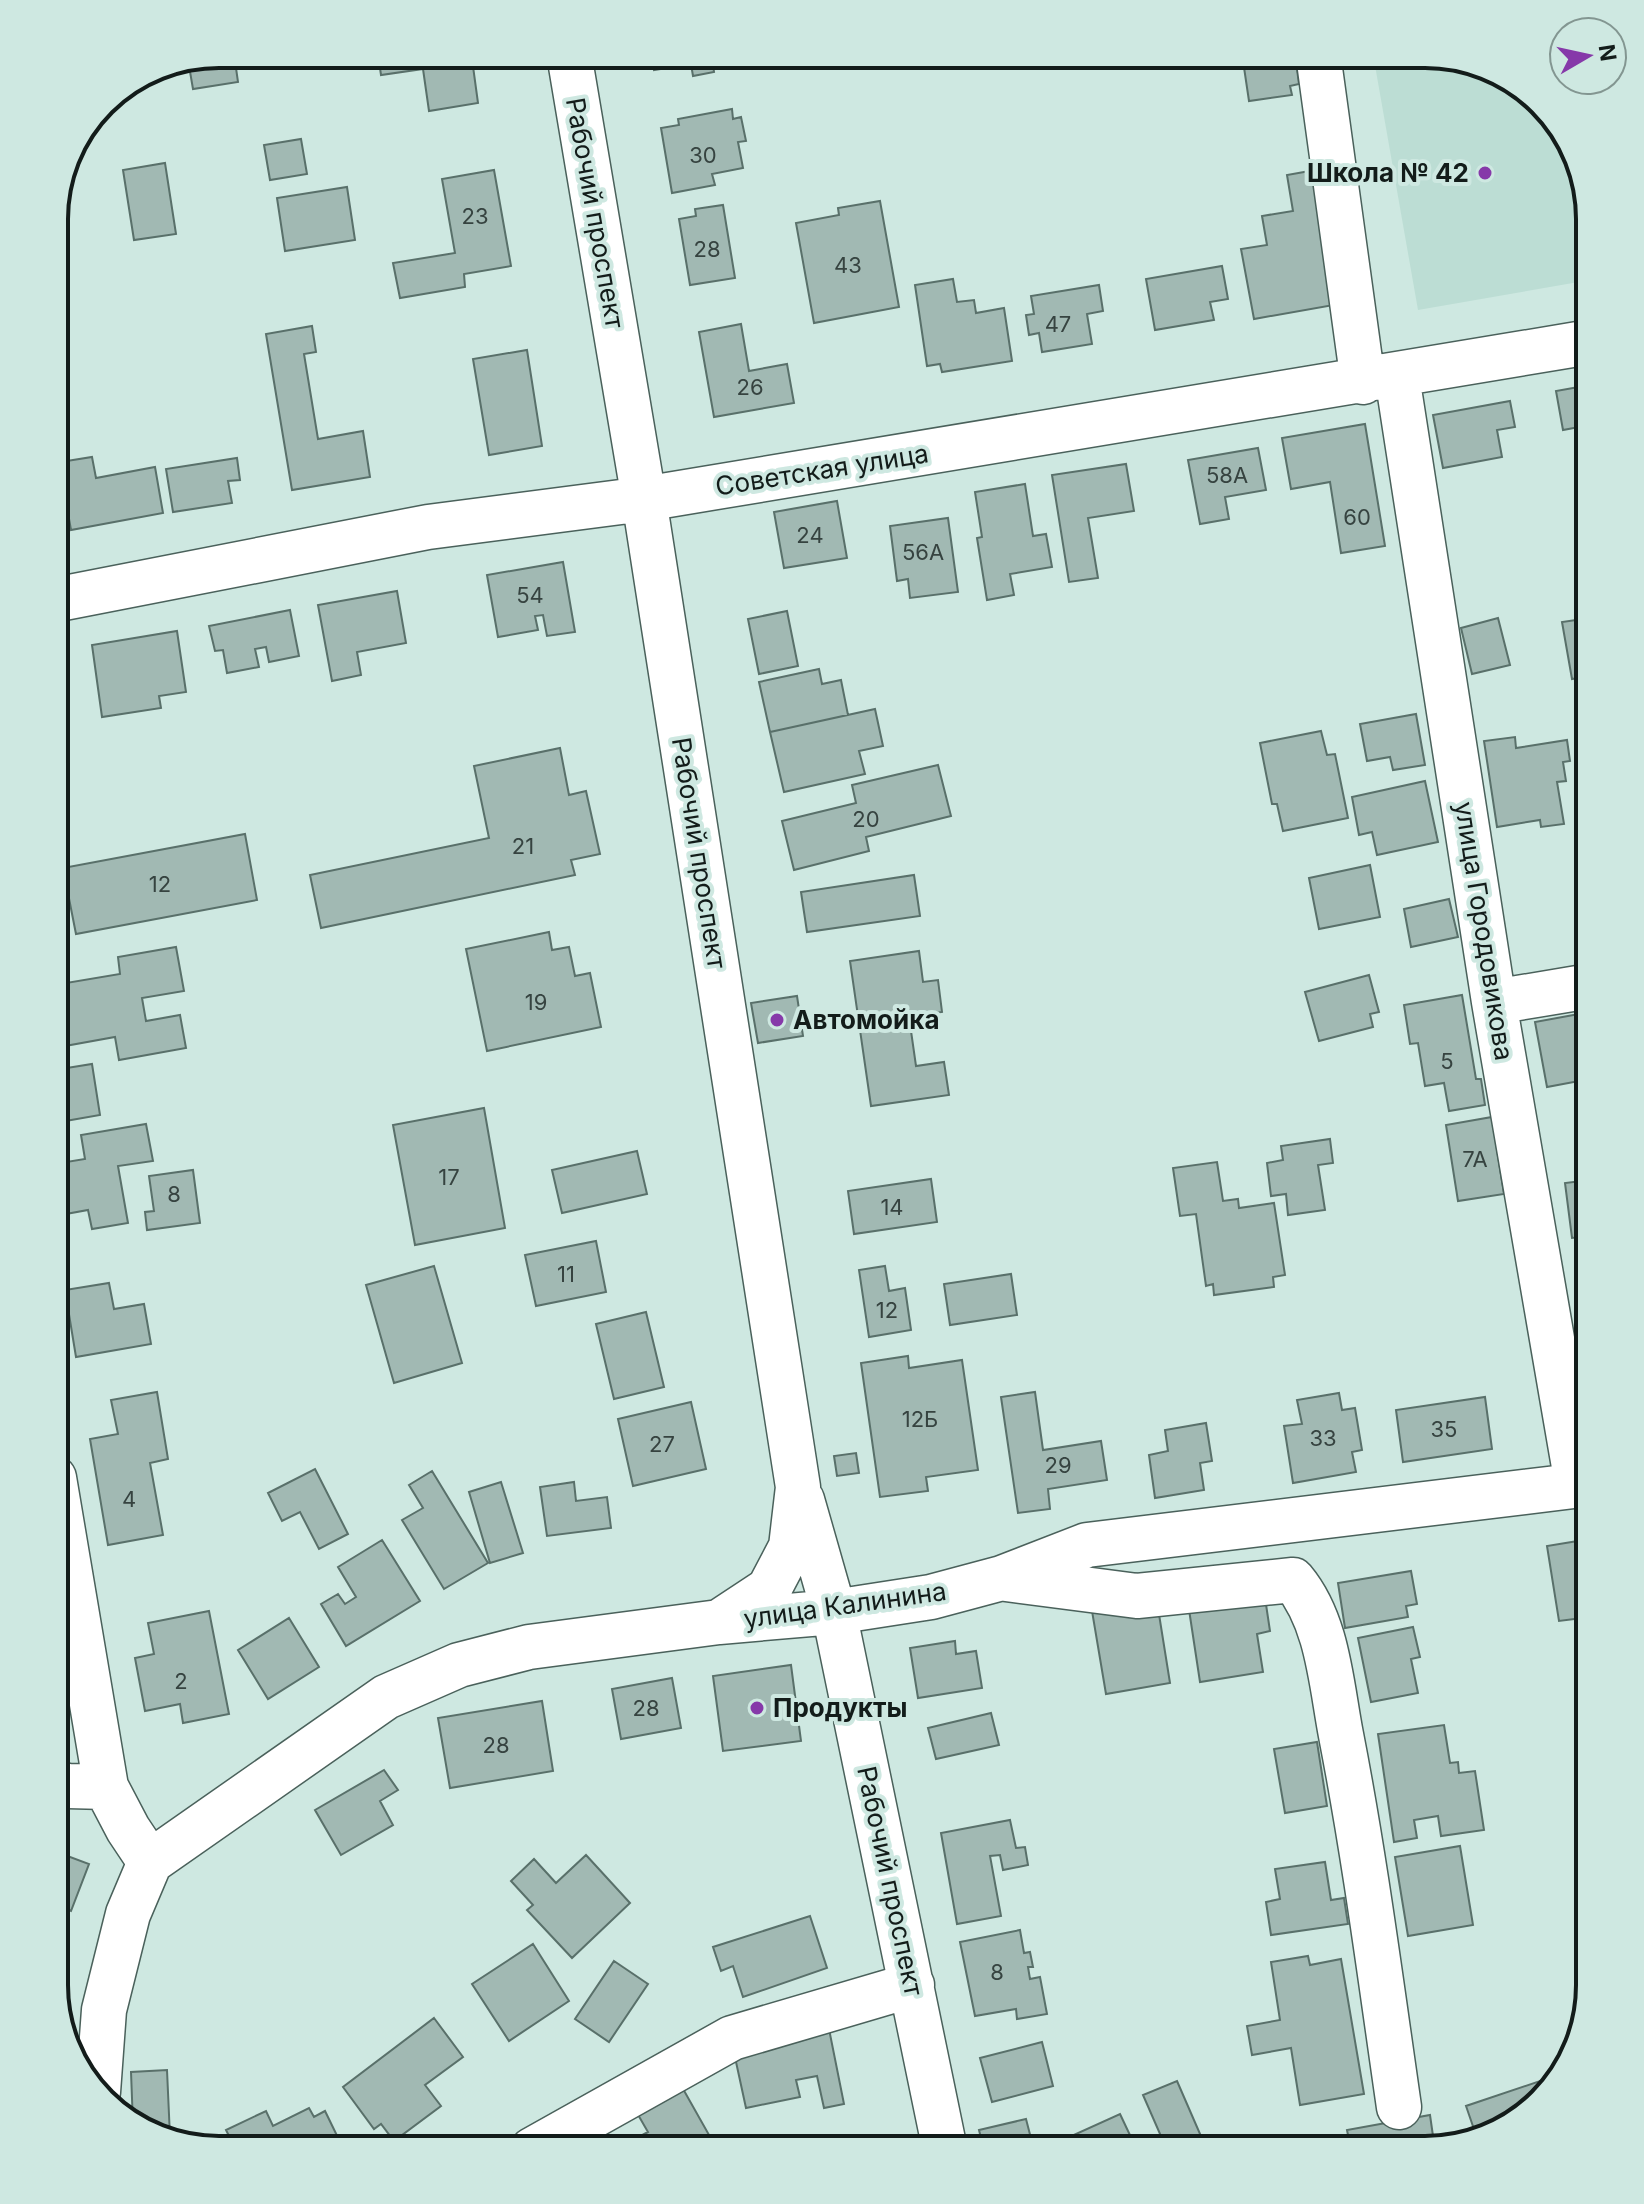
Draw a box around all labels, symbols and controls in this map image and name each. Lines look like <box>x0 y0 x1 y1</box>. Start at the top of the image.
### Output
north arrow <box>1548 16 1628 96</box>
text: N <box>1594 43 1622 63</box>
street label: Рабочий проспект <box>560 95 631 331</box>
house number: 30 <box>689 142 717 168</box>
place label: Школа № 42 <box>1307 157 1469 188</box>
marker: Школа № 42 <box>1476 164 1494 182</box>
house number: 23 <box>461 203 489 229</box>
house number: 28 <box>693 236 721 262</box>
house number: 43 <box>834 252 862 278</box>
house number: 47 <box>1045 311 1071 337</box>
house number: 26 <box>736 374 764 400</box>
street label: Советская улица <box>713 437 931 502</box>
house number: 58А <box>1206 462 1248 488</box>
house number: 60 <box>1343 504 1371 530</box>
house number: 24 <box>796 522 824 548</box>
house number: 56А <box>902 539 944 565</box>
house number: 54 <box>516 582 544 608</box>
street label: Рабочий проспект <box>666 735 733 971</box>
street label: улица Городовикова <box>1449 799 1520 1063</box>
house number: 20 <box>852 806 880 832</box>
house number: 21 <box>512 833 534 859</box>
house number: 12 <box>149 871 171 897</box>
house number: 19 <box>525 989 547 1015</box>
place label: Автомойка <box>793 1004 939 1035</box>
marker: Автомойка <box>768 1011 786 1029</box>
house number: 5 <box>1440 1048 1454 1074</box>
house number: 7А <box>1462 1146 1488 1172</box>
house number: 17 <box>438 1164 460 1190</box>
house number: 8 <box>167 1181 181 1207</box>
house number: 14 <box>880 1194 904 1220</box>
house number: 11 <box>557 1261 575 1287</box>
house number: 12 <box>876 1297 898 1323</box>
house number: 12Б <box>902 1406 938 1432</box>
house number: 35 <box>1431 1416 1457 1442</box>
house number: 33 <box>1309 1425 1337 1451</box>
house number: 27 <box>649 1431 675 1457</box>
house number: 29 <box>1044 1452 1072 1478</box>
house number: 4 <box>122 1486 136 1512</box>
street label: улица Калинина <box>742 1575 948 1634</box>
house number: 2 <box>174 1668 188 1694</box>
place label: Продукты <box>773 1692 907 1723</box>
house number: 28 <box>632 1695 660 1721</box>
marker: Продукты <box>748 1699 766 1717</box>
house number: 28 <box>482 1732 510 1758</box>
street label: Рабочий проспект <box>851 1763 930 1998</box>
house number: 8 <box>990 1959 1004 1985</box>

